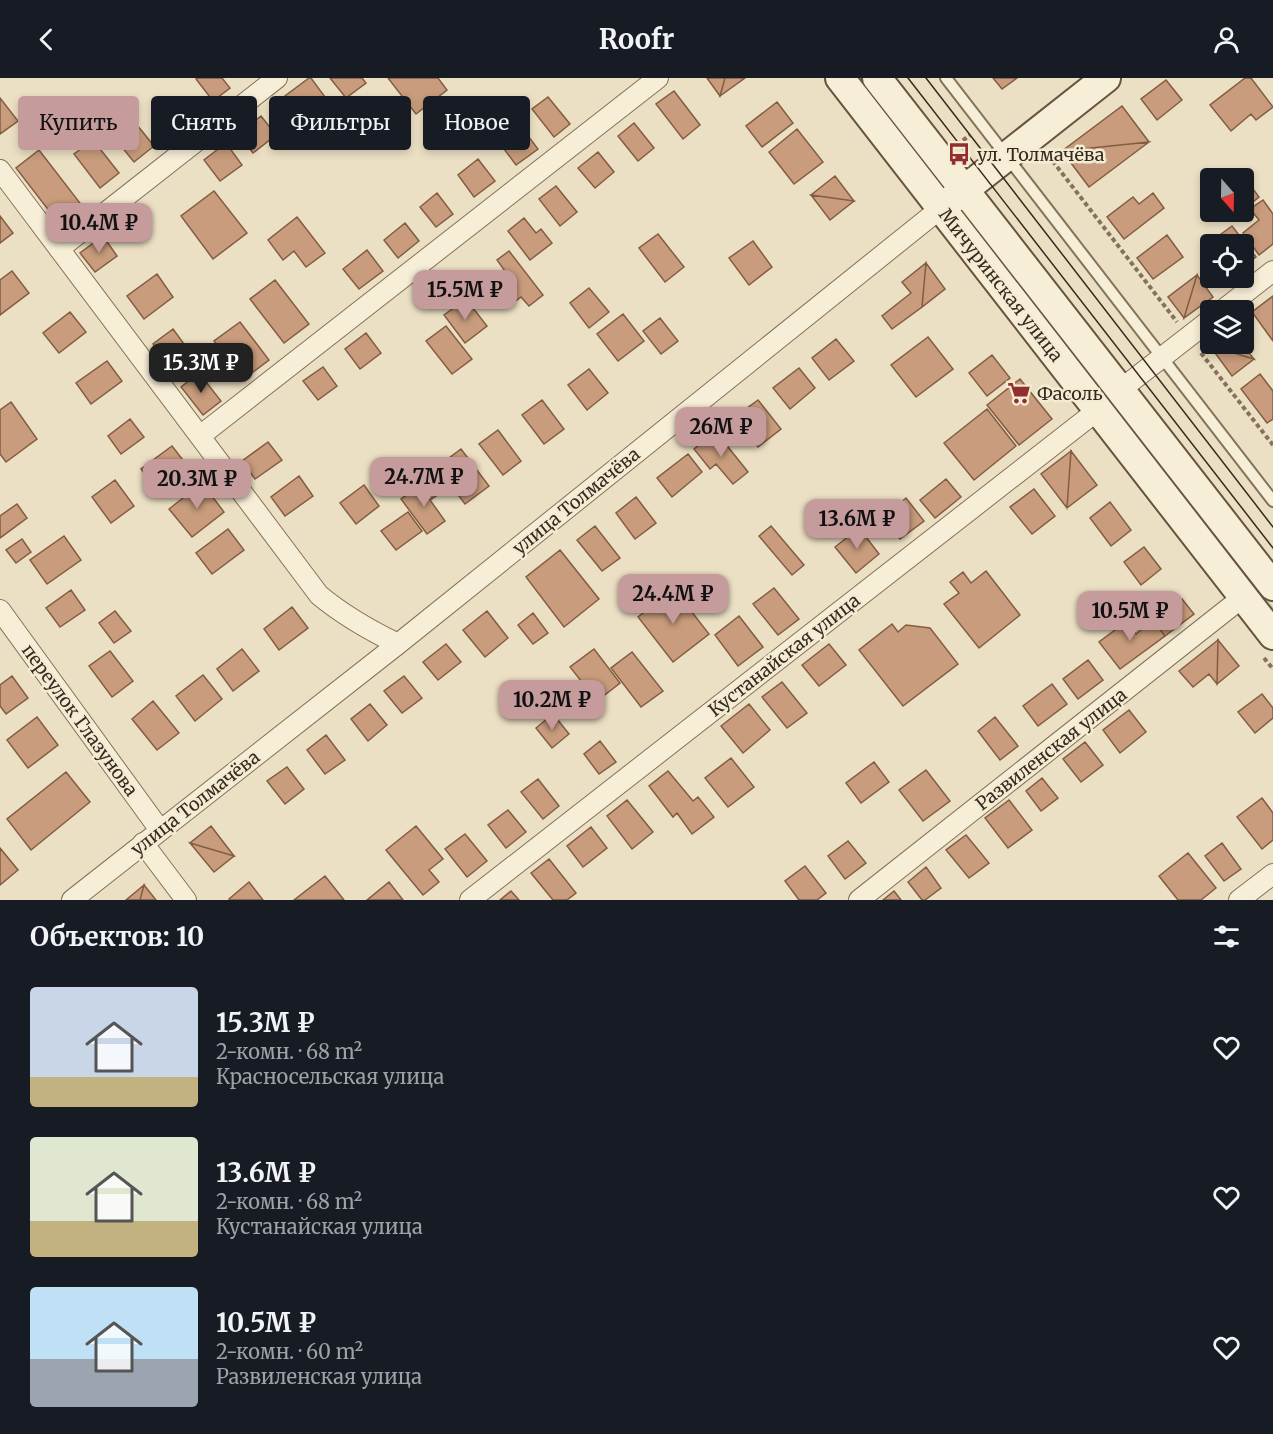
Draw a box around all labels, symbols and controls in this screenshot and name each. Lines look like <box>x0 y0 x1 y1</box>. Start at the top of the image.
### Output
text: Roofr <box>599 22 674 56</box>
icon: back <box>30 23 63 56</box>
icon: person <box>1210 23 1243 56</box>
chip: Купить <box>18 96 139 150</box>
chip: Снять <box>151 96 257 150</box>
chip: Фильтры <box>269 96 411 150</box>
chip: Новое <box>423 96 530 150</box>
bus stop icon: ул. Толмачёва <box>946 141 972 167</box>
place label: ул. Толмачёва <box>977 143 1105 166</box>
north arrow <box>1200 168 1254 222</box>
map controls <box>1200 168 1254 354</box>
pin: 10.4M ₽ <box>44 203 154 254</box>
street label: Мичуринская улица <box>934 204 1068 367</box>
text: 10.4M ₽ <box>60 210 138 235</box>
button: locate <box>1200 234 1254 288</box>
pin: 15.5M ₽ <box>410 270 520 321</box>
text: 15.5M ₽ <box>427 277 503 302</box>
button: layers <box>1200 300 1254 354</box>
pin: 15.3M ₽ <box>146 343 256 394</box>
text: 15.3M ₽ <box>163 350 239 375</box>
supermarket icon: Фасоль <box>1006 380 1032 406</box>
place label: Фасоль <box>1037 382 1103 405</box>
pin: 26M ₽ <box>679 407 763 458</box>
text: 26M ₽ <box>689 414 753 439</box>
street label: улица Толмачёва <box>508 442 645 559</box>
pin: 24.7M ₽ <box>369 457 479 508</box>
pin: 20.3M ₽ <box>142 459 252 510</box>
text: 24.7M ₽ <box>384 464 464 489</box>
text: 20.3M ₽ <box>157 466 237 491</box>
pin: 13.6M ₽ <box>802 499 912 550</box>
text: 13.6M ₽ <box>819 506 895 531</box>
pin: 24.4M ₽ <box>618 574 728 625</box>
text: 24.4M ₽ <box>632 581 714 606</box>
street label: Кустанайская улица <box>704 588 865 721</box>
pin: 10.5M ₽ <box>1075 591 1185 642</box>
text: 10.5M ₽ <box>1091 598 1169 623</box>
street label: переулок Глазунова <box>17 639 143 801</box>
pin: 10.2M ₽ <box>497 680 607 731</box>
street label: Развиленская улица <box>971 683 1131 815</box>
text: 10.2M ₽ <box>513 687 591 712</box>
street label: улица Толмачёва <box>126 745 264 861</box>
text: Объектов: 10 <box>30 920 204 953</box>
icon: filters <box>1210 920 1243 953</box>
text: 15.3M ₽ <box>216 1006 315 1039</box>
icon: home <box>78 1011 150 1083</box>
icon: heart <box>1210 1031 1243 1064</box>
text: 2-комн. · 68 m² <box>216 1039 362 1064</box>
text: Красносельская улица <box>216 1064 444 1089</box>
text: 13.6M ₽ <box>216 1156 316 1189</box>
icon: home <box>78 1161 150 1233</box>
icon: heart <box>1210 1181 1243 1214</box>
text: 2-комн. · 68 m² <box>216 1189 362 1214</box>
text: Кустанайская улица <box>216 1214 423 1239</box>
text: 10.5M ₽ <box>216 1306 316 1339</box>
icon: home <box>78 1311 150 1383</box>
icon: heart <box>1210 1331 1243 1364</box>
text: 2-комн. · 60 m² <box>216 1339 363 1364</box>
text: Развиленская улица <box>216 1364 422 1389</box>

